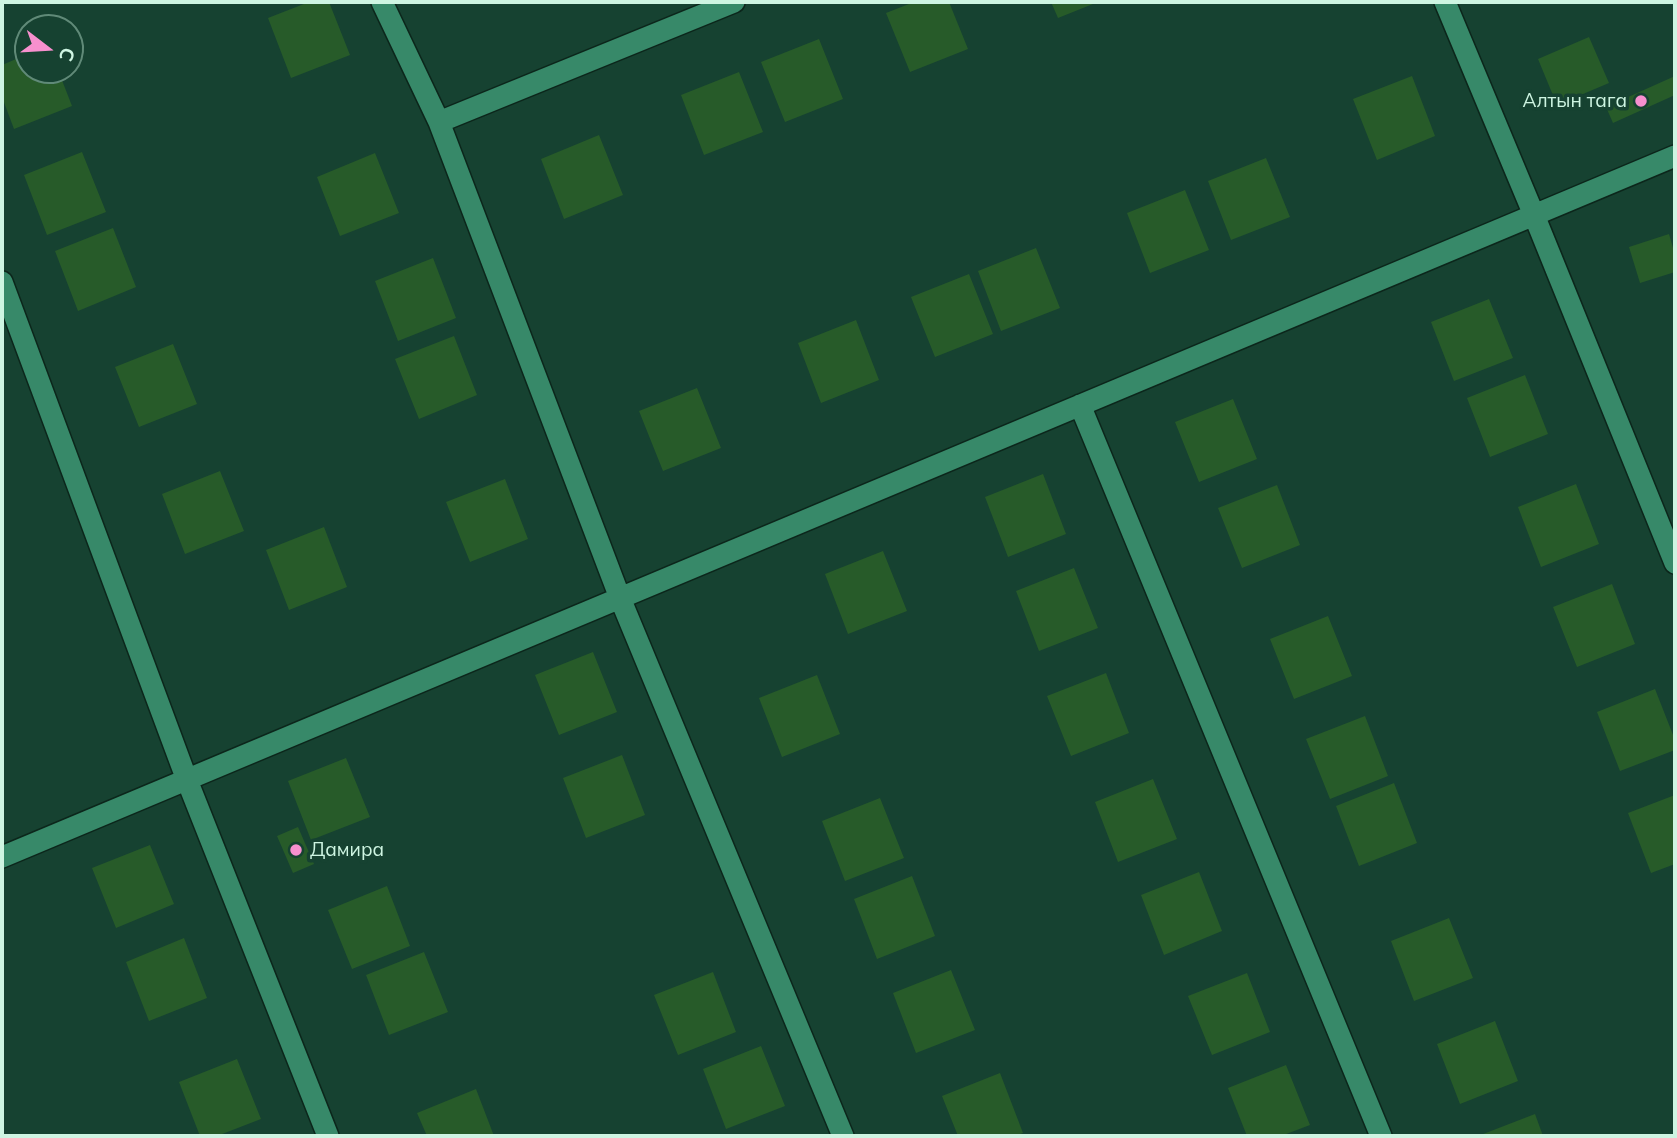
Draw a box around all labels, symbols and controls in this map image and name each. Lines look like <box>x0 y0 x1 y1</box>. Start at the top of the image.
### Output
north arrow <box>14 14 84 84</box>
text: С <box>54 45 81 64</box>
place label: Алтын тага <box>1523 90 1627 112</box>
marker: Алтын тага <box>1633 93 1649 109</box>
place label: Дамира <box>310 839 384 861</box>
marker: Дамира <box>288 842 304 858</box>

